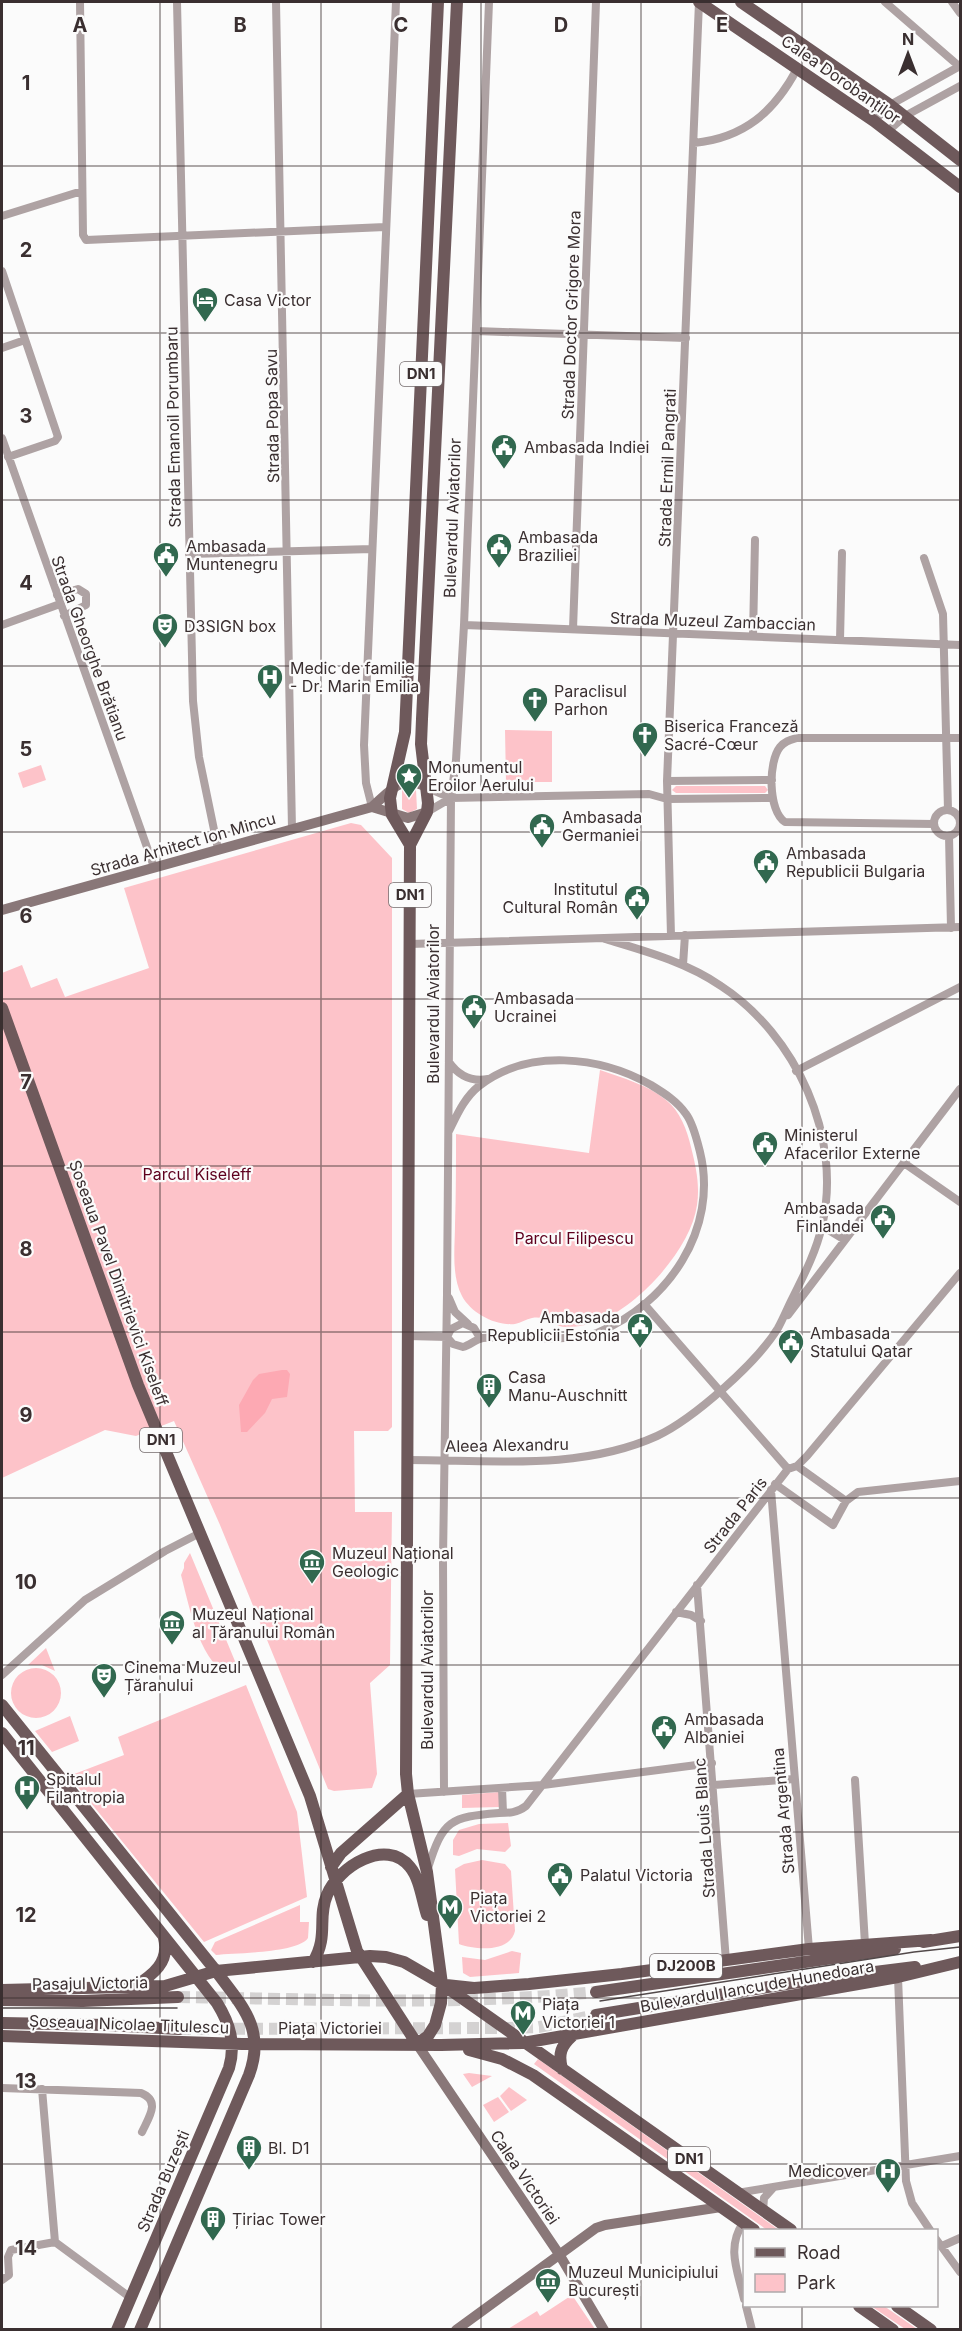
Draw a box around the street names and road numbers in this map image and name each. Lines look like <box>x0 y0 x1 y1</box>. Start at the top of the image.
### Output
street label: Calea Dorobanților <box>778 30 904 128</box>
street label: Strada Doctor Grigore Mora <box>557 210 585 420</box>
street label: Strada Emanoil Porumbaru <box>161 326 185 528</box>
street label: Strada Popa Savu <box>261 349 283 483</box>
road number: DN1 <box>400 362 442 386</box>
street label: Strada Ermil Pangrati <box>654 388 680 548</box>
street label: Bulevardul Aviatorilor <box>439 438 465 598</box>
street label: Strada Gheorghe Brătianu <box>47 553 133 743</box>
street label: Strada Muzeul Zambaccian <box>610 607 816 635</box>
street label: Strada Arhitect Ion Mincu <box>88 808 278 880</box>
road number: DN1 <box>389 883 431 907</box>
street label: Bulevardul Aviatorilor <box>423 924 443 1084</box>
street label: Șoseaua Pavel Dimitrievici Kiseleff <box>65 1157 173 1409</box>
road number: DN1 <box>140 1428 182 1452</box>
street label: Aleea Alexandru <box>445 1434 569 1456</box>
street label: Strada Paris <box>699 1473 771 1557</box>
street label: Bulevardul Aviatorilor <box>417 1590 437 1750</box>
street label: Strada Argentina <box>768 1747 798 1875</box>
street label: Strada Louis Blanc <box>689 1757 719 1899</box>
road number: DJ200B <box>650 1954 722 1978</box>
street label: Bulevardul Iancu de Hunedoara <box>638 1956 876 2016</box>
street label: Pasajul Victoria <box>32 1972 148 1994</box>
street label: Șoseaua Nicolae Titulescu <box>29 2011 229 2037</box>
street label: Piața Victoriei <box>278 2018 382 2038</box>
street label: Calea Victoriei <box>486 2126 564 2228</box>
street label: Strada Buzești <box>132 2127 194 2235</box>
road number: DN1 <box>668 2147 710 2171</box>

